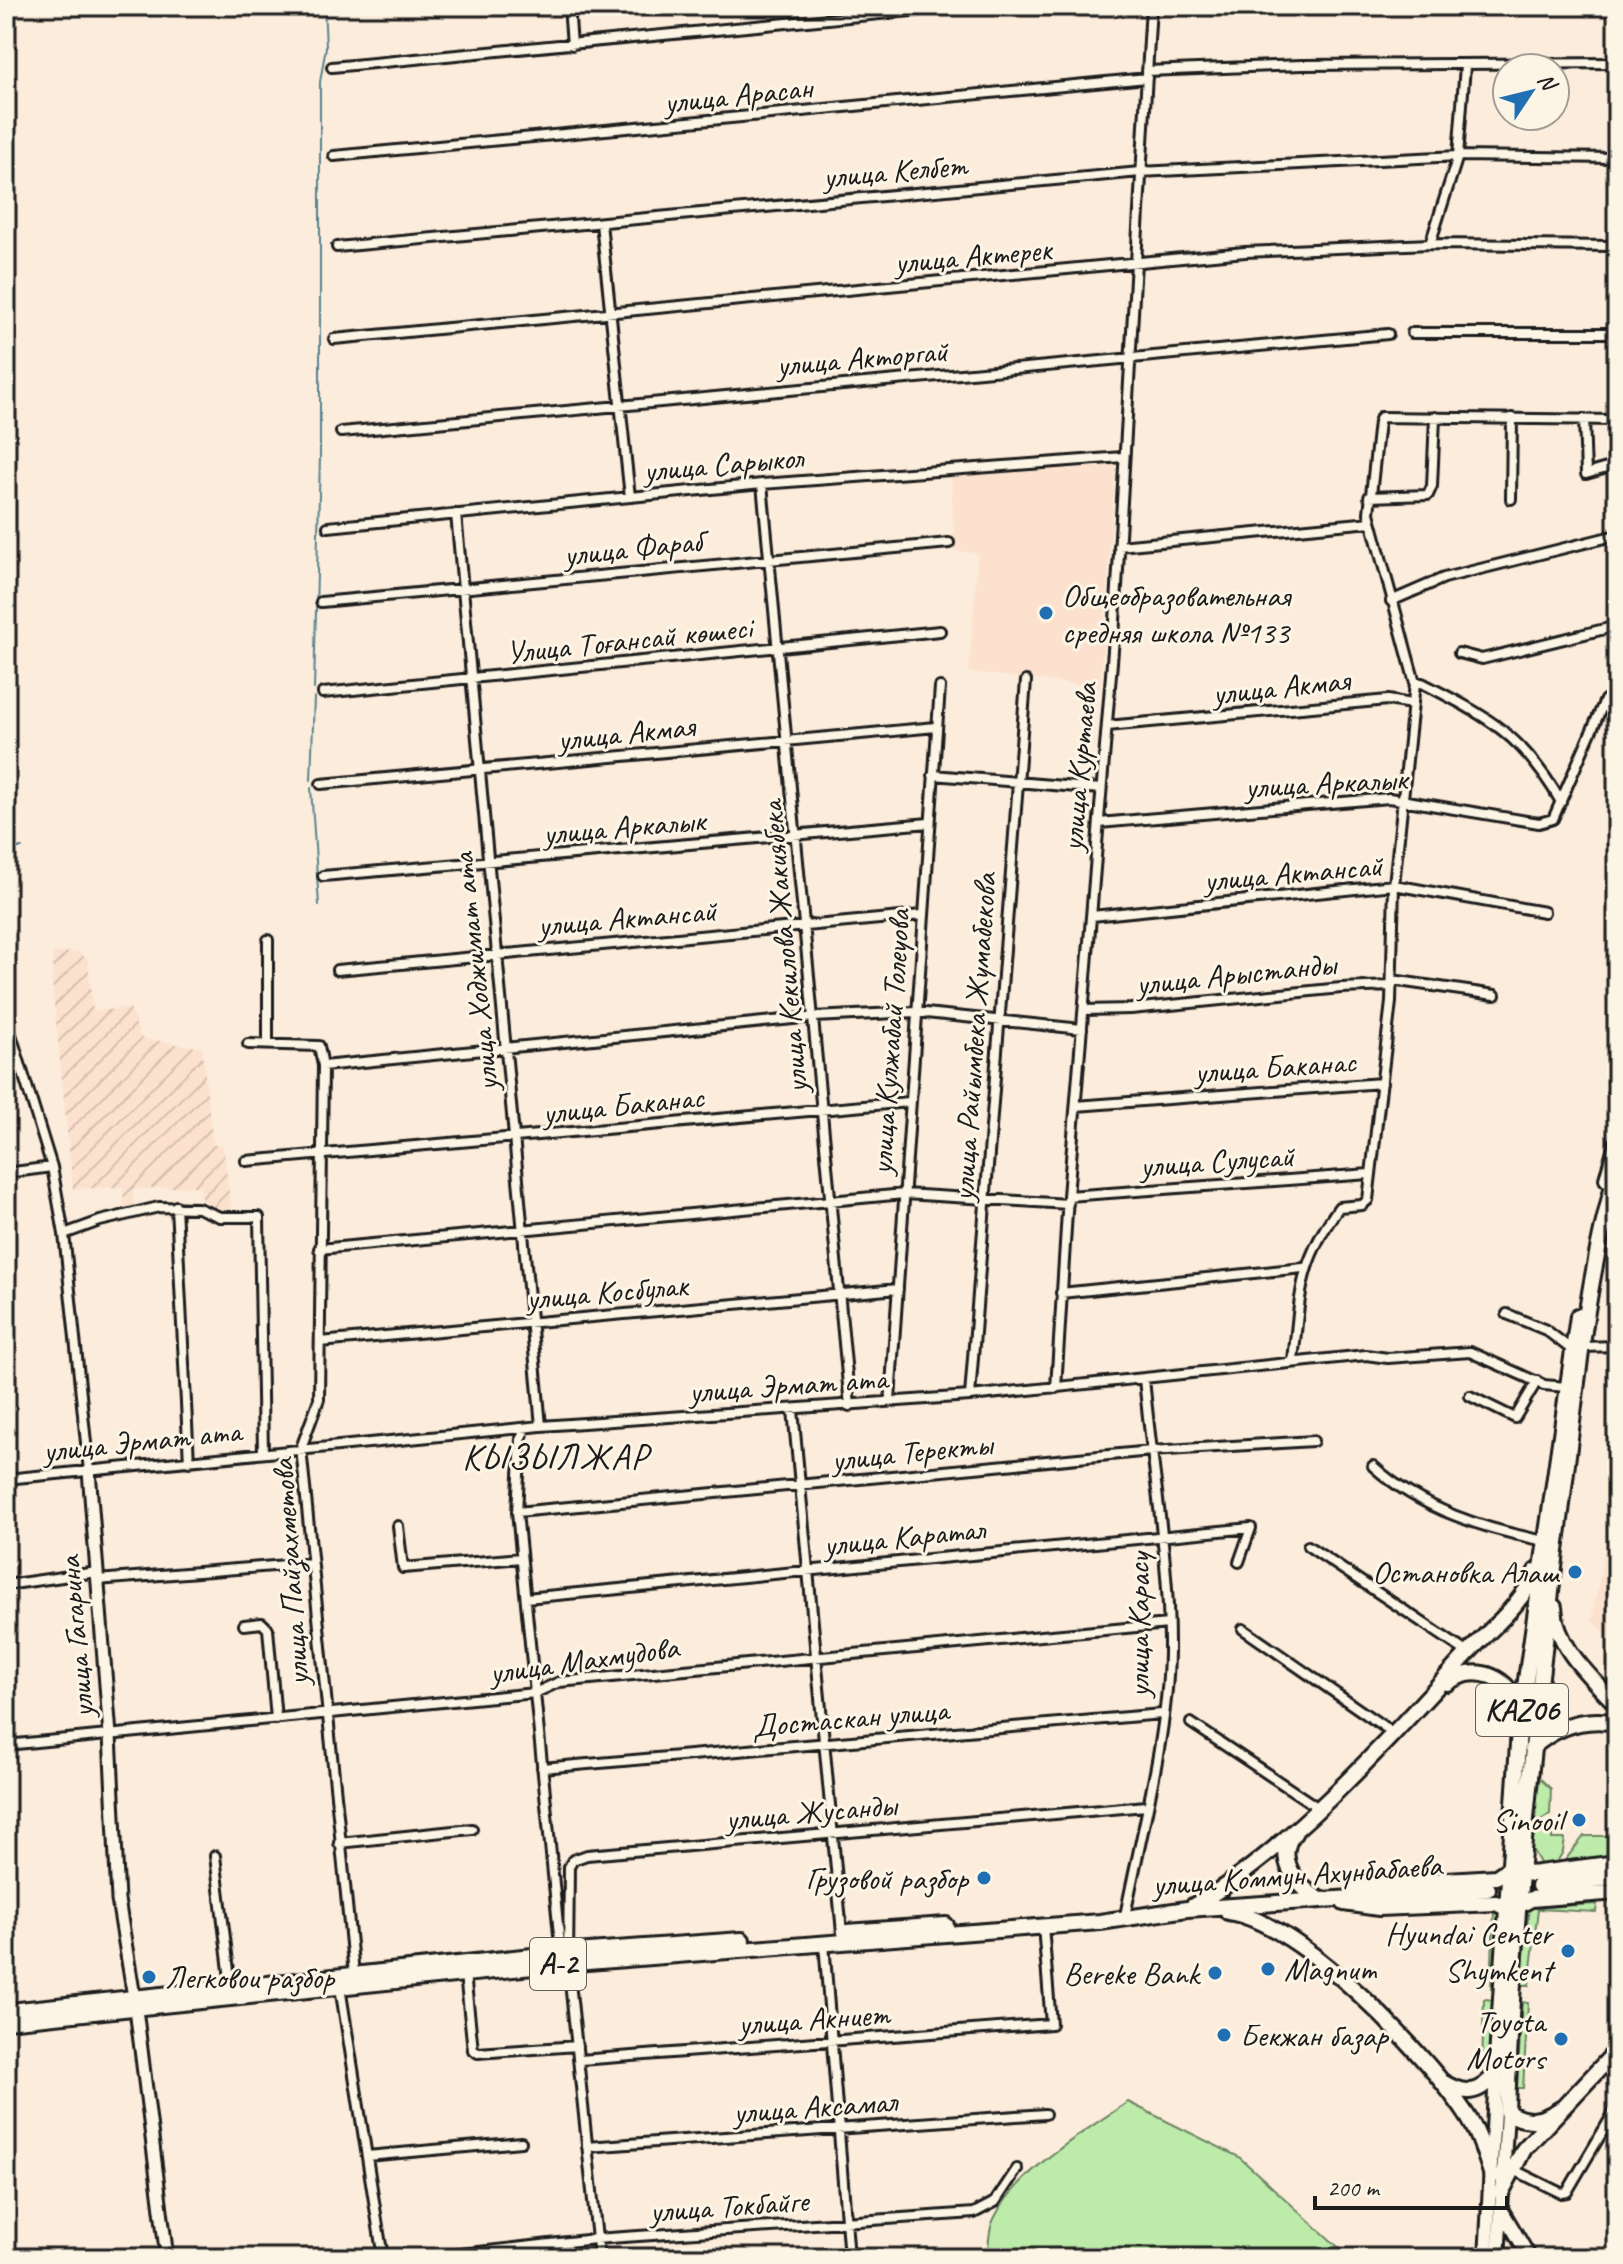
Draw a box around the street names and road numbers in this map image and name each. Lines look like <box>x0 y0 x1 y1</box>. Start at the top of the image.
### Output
street label: улица Арасан <box>660 67 816 123</box>
street label: улица Келбет <box>819 144 971 198</box>
street label: улица Актерек <box>891 229 1056 283</box>
street label: улица Акторгай <box>773 330 951 386</box>
street label: улица Сарыкол <box>640 436 807 492</box>
street label: улица Фараб <box>560 520 712 576</box>
street label: Улица Тоғансай көшесі <box>504 606 758 673</box>
street label: улица Акмая <box>1209 659 1353 715</box>
street label: улица Куртаева <box>1051 679 1107 855</box>
street label: улица Акмая <box>554 705 698 761</box>
street label: улица Аркалык <box>1242 758 1411 808</box>
street label: улица Кекилова Жакиябека <box>751 796 817 1097</box>
street label: улица Аркалык <box>539 799 710 855</box>
street label: улица Актансай <box>1200 845 1385 901</box>
street label: улица Ходжимат ата <box>442 849 508 1095</box>
street label: улица Райымбека Жумабекова <box>942 870 1006 1204</box>
street label: улица Актансай <box>534 890 719 946</box>
street label: улица Кулжабай Толеуова <box>860 906 920 1178</box>
street label: улица Арыстанды <box>1132 943 1340 1005</box>
street label: улица Баканас <box>1191 1041 1359 1093</box>
street label: улица Баканас <box>539 1076 707 1134</box>
street label: улица Сулусай <box>1137 1135 1297 1187</box>
street label: улица Косбулак <box>523 1264 692 1320</box>
street label: улица Эрмат ата <box>685 1357 891 1413</box>
street label: улица Эрмат ата <box>39 1410 246 1472</box>
street label: улица Теректы <box>828 1423 997 1481</box>
street label: улица Пайзахметова <box>261 1455 319 1689</box>
street label: улица Каратал <box>819 1508 989 1566</box>
street label: улица Карасу <box>1118 1549 1159 1700</box>
street label: улица Гагарина <box>48 1553 104 1721</box>
street label: улица Махмудова <box>485 1626 683 1694</box>
road number: KАZ06 <box>1476 1684 1568 1736</box>
street label: Достаскан улица <box>750 1689 953 1747</box>
street label: улица Жусанды <box>722 1784 900 1840</box>
street label: улица Коммун Ахунбабаева <box>1149 1844 1445 1906</box>
road number: A-2 <box>530 1938 586 1990</box>
street label: улица Акниет <box>735 1993 893 2045</box>
street label: улица Аксамал <box>730 2081 901 2133</box>
street label: улица Токбайге <box>646 2180 812 2232</box>

